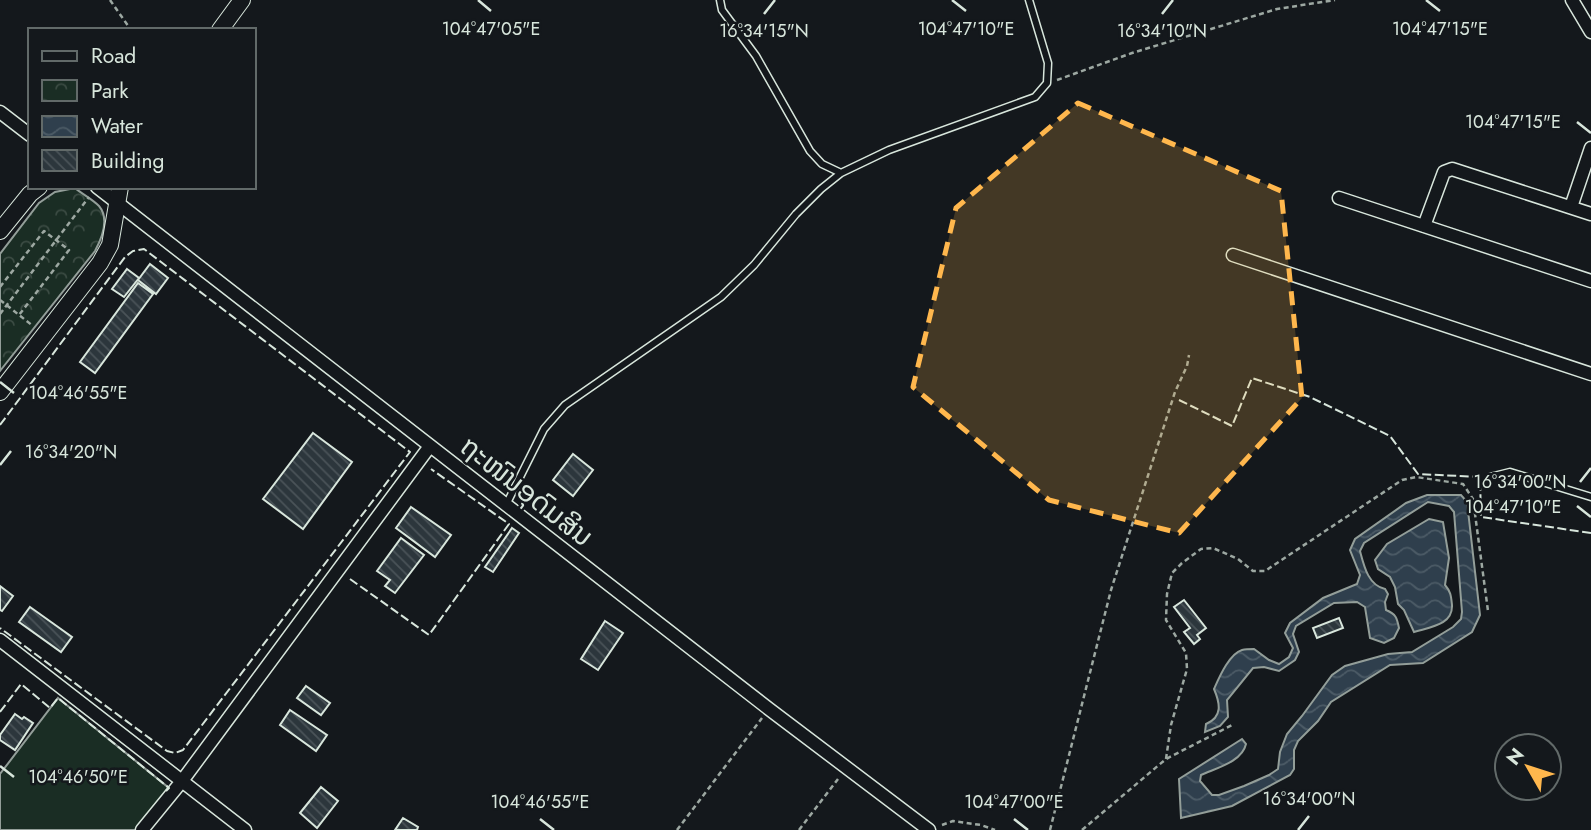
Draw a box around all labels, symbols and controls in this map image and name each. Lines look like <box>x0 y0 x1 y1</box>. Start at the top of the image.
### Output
text: 104°47'05"E <box>442 16 540 42</box>
text: 104°47'10"E <box>918 16 1014 42</box>
text: 104°47'15"E <box>1392 16 1488 42</box>
text: 16°34'15"N <box>719 18 809 44</box>
text: 16°34'10"N <box>1117 18 1207 44</box>
legend <box>28 28 256 189</box>
text: Road <box>91 41 136 71</box>
text: Park <box>91 76 129 106</box>
text: 104°47'15"E <box>1465 109 1561 135</box>
text: Water <box>91 111 144 141</box>
text: Building <box>91 146 164 176</box>
text: 104°46'55"E <box>29 380 127 406</box>
street label: ຖະໜົນອຸດົມສິນ <box>451 426 602 557</box>
text: 16°34'20"N <box>25 439 117 465</box>
text: 16°34'00"N <box>1474 469 1566 495</box>
text: 104°47'10"E <box>1465 494 1561 520</box>
north arrow <box>1493 732 1563 802</box>
text: N <box>1500 742 1530 771</box>
text: 104°46'50"E <box>28 764 128 790</box>
text: 16°34'00"N <box>1263 786 1355 812</box>
text: 104°46'55"E <box>491 789 589 815</box>
text: 104°47'00"E <box>964 789 1064 815</box>

